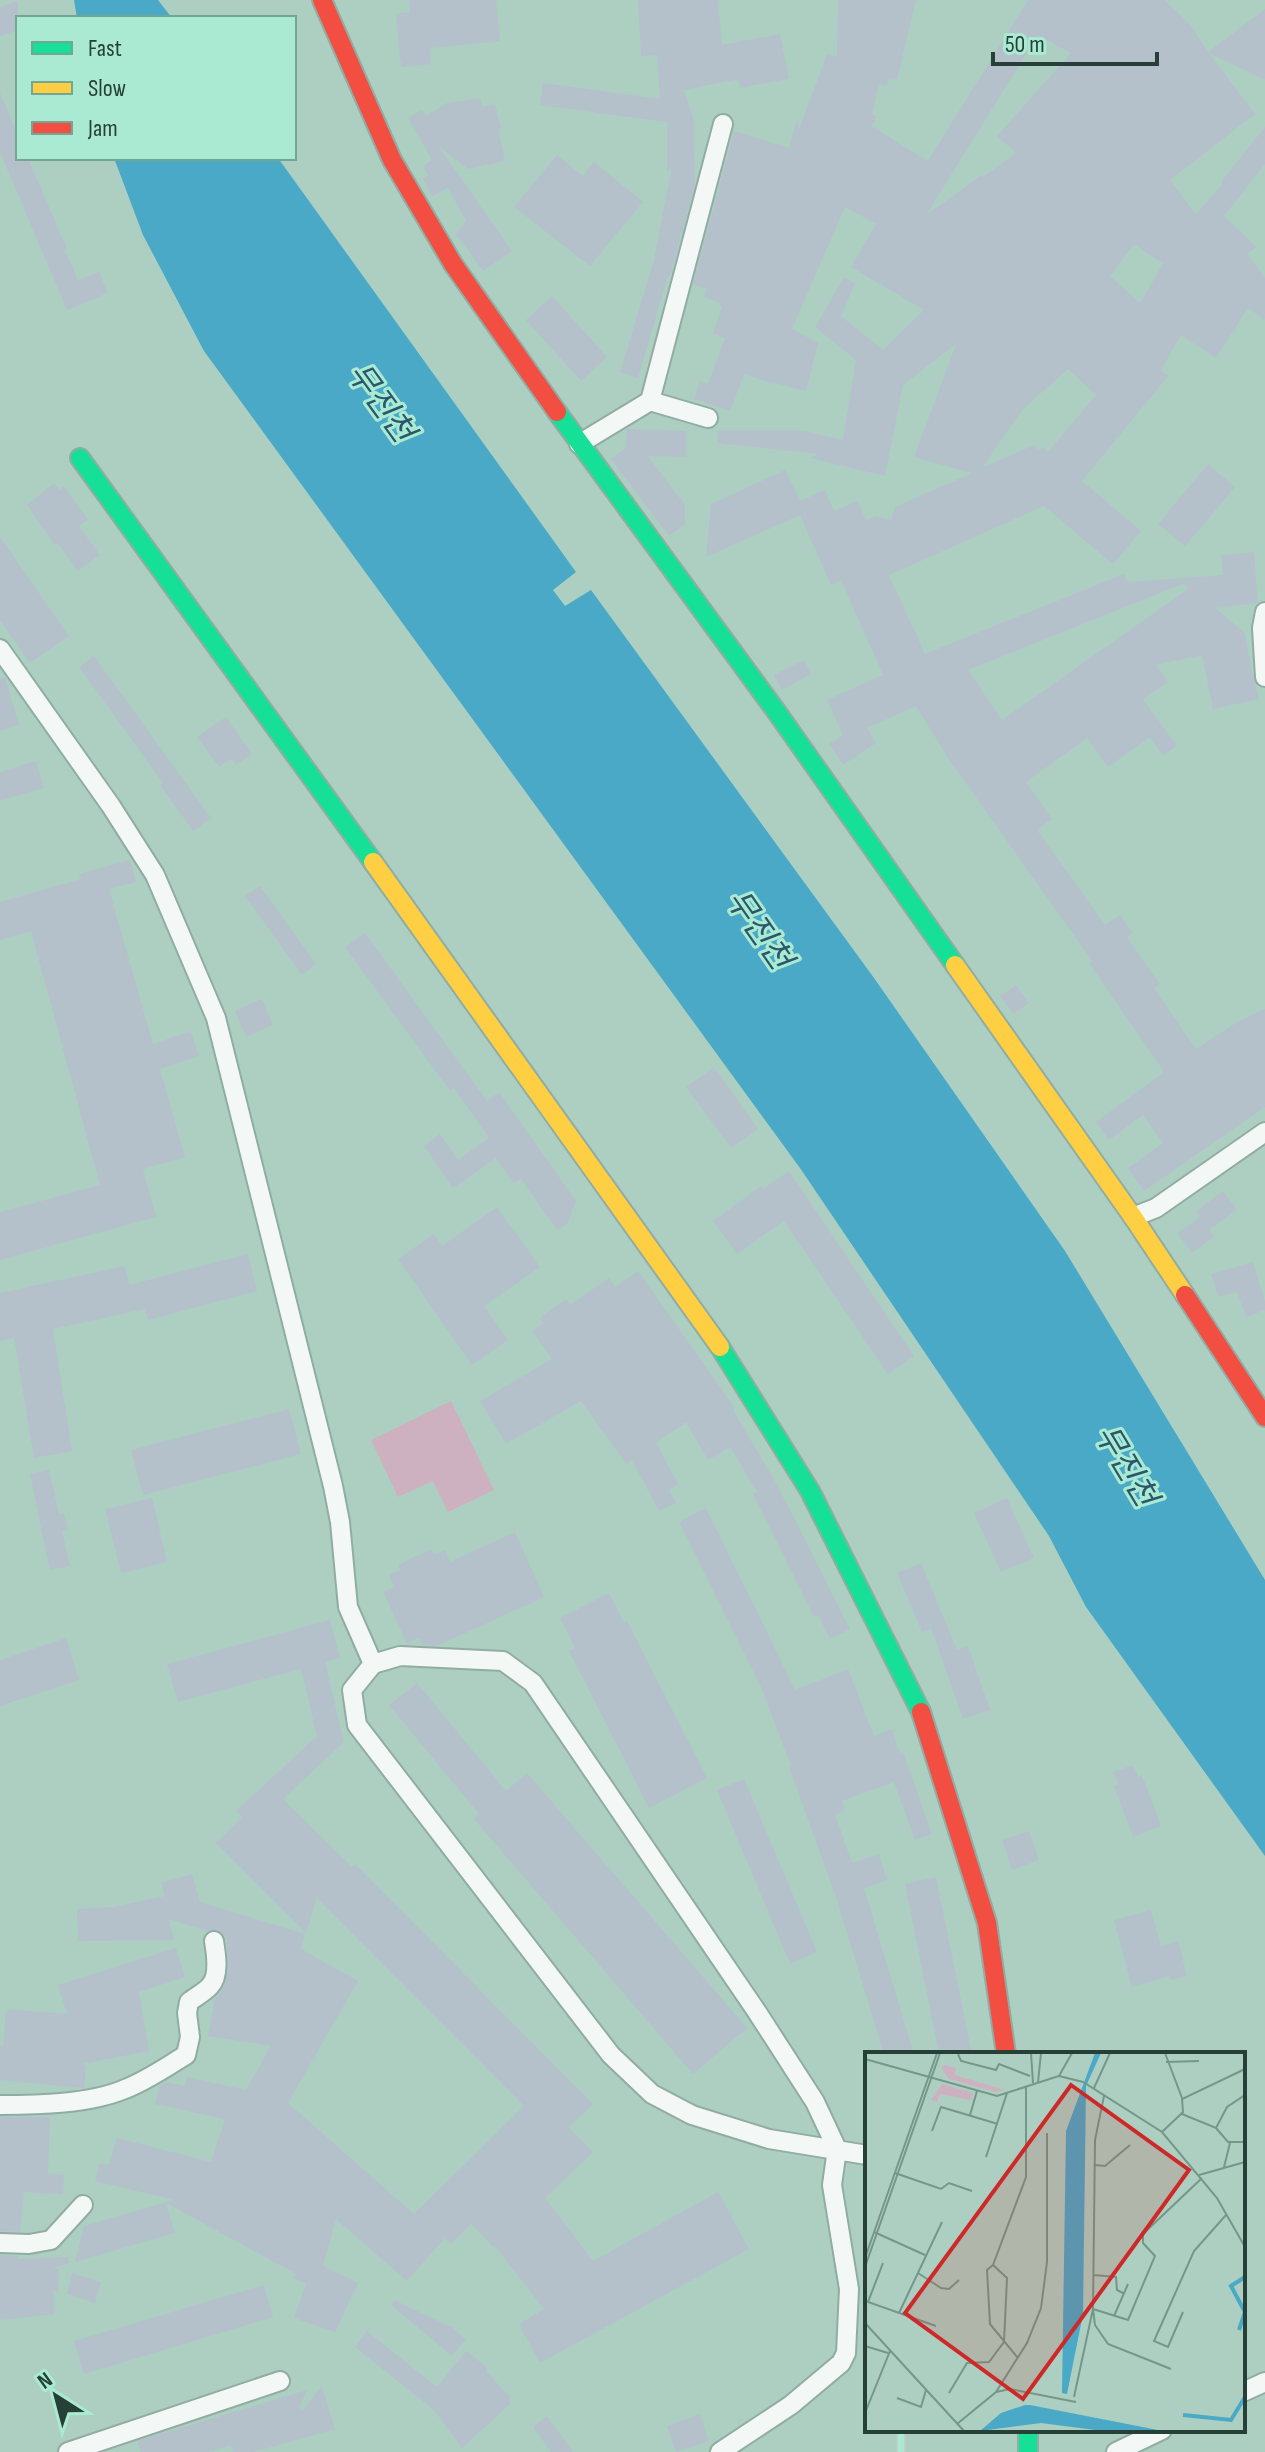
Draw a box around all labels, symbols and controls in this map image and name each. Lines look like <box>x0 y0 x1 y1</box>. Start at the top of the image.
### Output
legend <box>16 16 296 160</box>
scale bar <box>993 16 1157 66</box>
text: 50 m <box>1005 30 1045 59</box>
text: Fast <box>88 34 122 63</box>
text: Slow <box>88 74 126 103</box>
text: Jam <box>87 114 118 143</box>
water label: 무진천 <box>338 356 424 453</box>
water label: 무진천 <box>717 883 801 980</box>
water label: 무진천 <box>1086 1418 1166 1517</box>
inset map <box>865 2052 1245 2432</box>
north arrow <box>16 2356 96 2436</box>
text: N <box>32 2367 58 2395</box>

